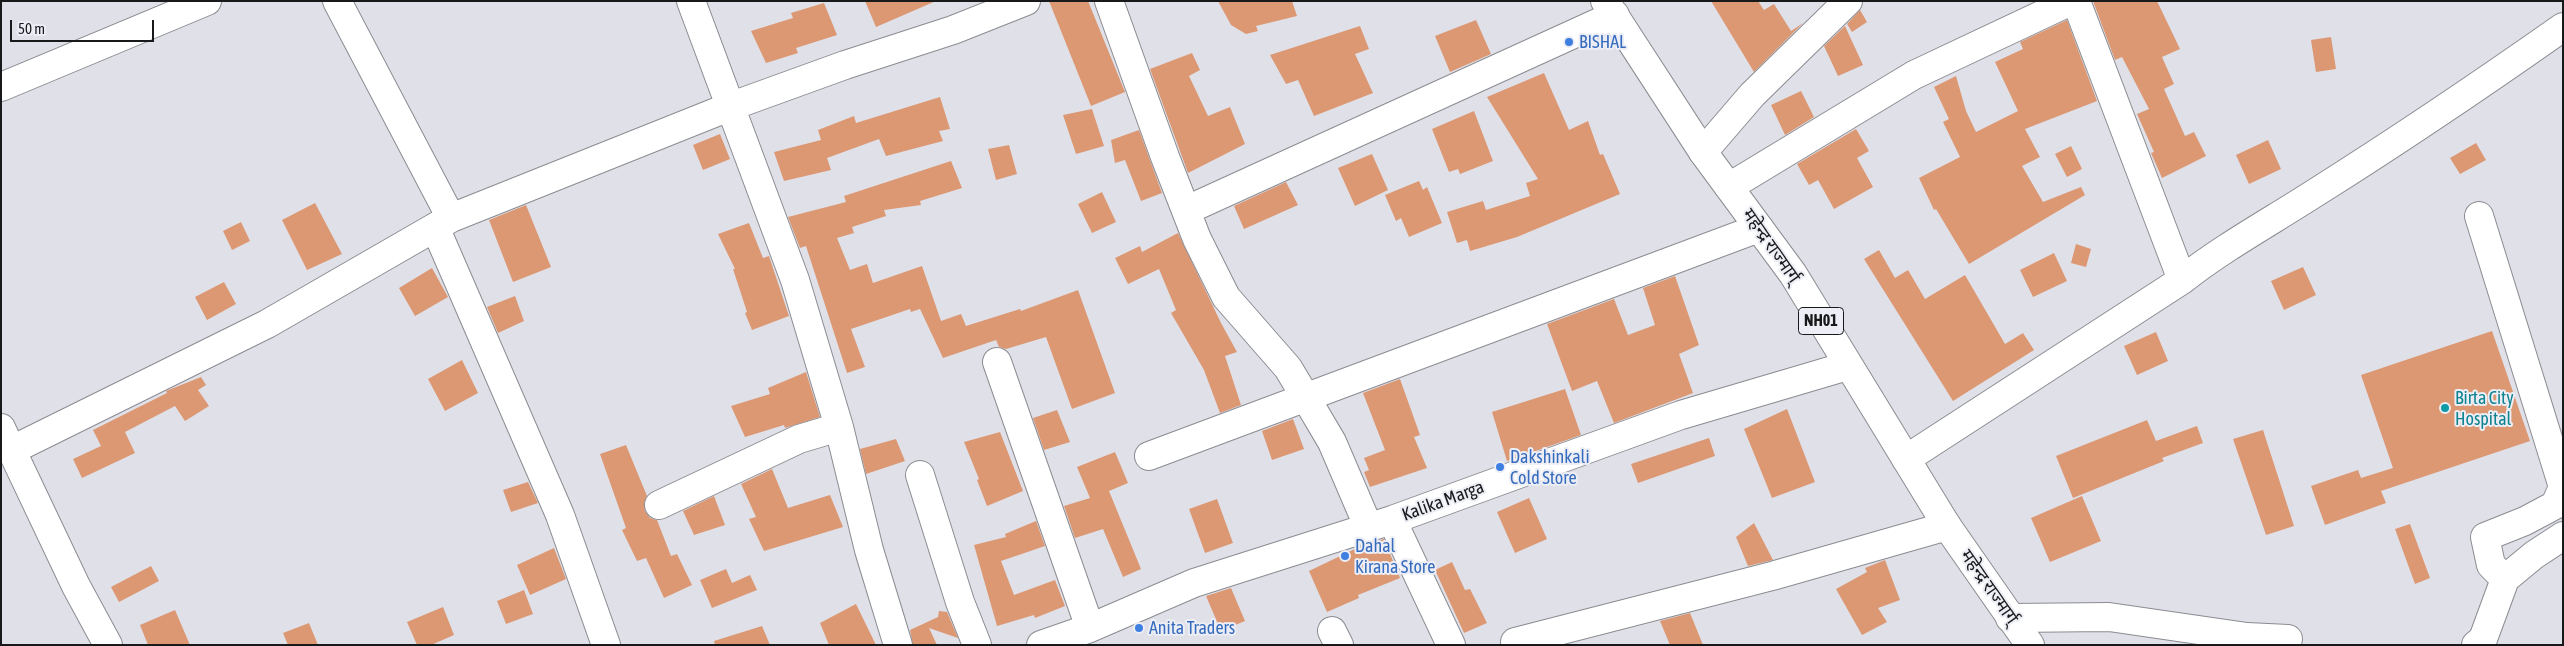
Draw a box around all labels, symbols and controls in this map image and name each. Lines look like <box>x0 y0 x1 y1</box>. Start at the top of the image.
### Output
scale bar <box>12 10 156 42</box>
text: 50 m <box>18 20 45 37</box>
place label: BISHAL <box>1579 31 1626 53</box>
marker: BISHAL <box>1563 36 1575 48</box>
street label: महेन्द्र राज्मार्ग् <box>1738 205 1804 287</box>
road number: NH01 <box>1798 308 1844 334</box>
place label: Birta City Hospital <box>2455 387 2514 429</box>
marker: Birta City Hospital <box>2439 402 2451 414</box>
place label: Dakshinkali Cold Store <box>1510 446 1590 488</box>
marker: Dakshinkali Cold Store <box>1494 461 1506 473</box>
street label: Kalika Marga <box>1399 476 1487 526</box>
place label: Dahal Kirana Store <box>1355 535 1435 578</box>
street label: महेन्द्र राज्मार्ग् <box>1956 546 2022 628</box>
marker: Dahal Kirana Store <box>1339 550 1351 562</box>
place label: Anita Traders <box>1149 617 1235 639</box>
marker: Anita Traders <box>1133 622 1145 634</box>

